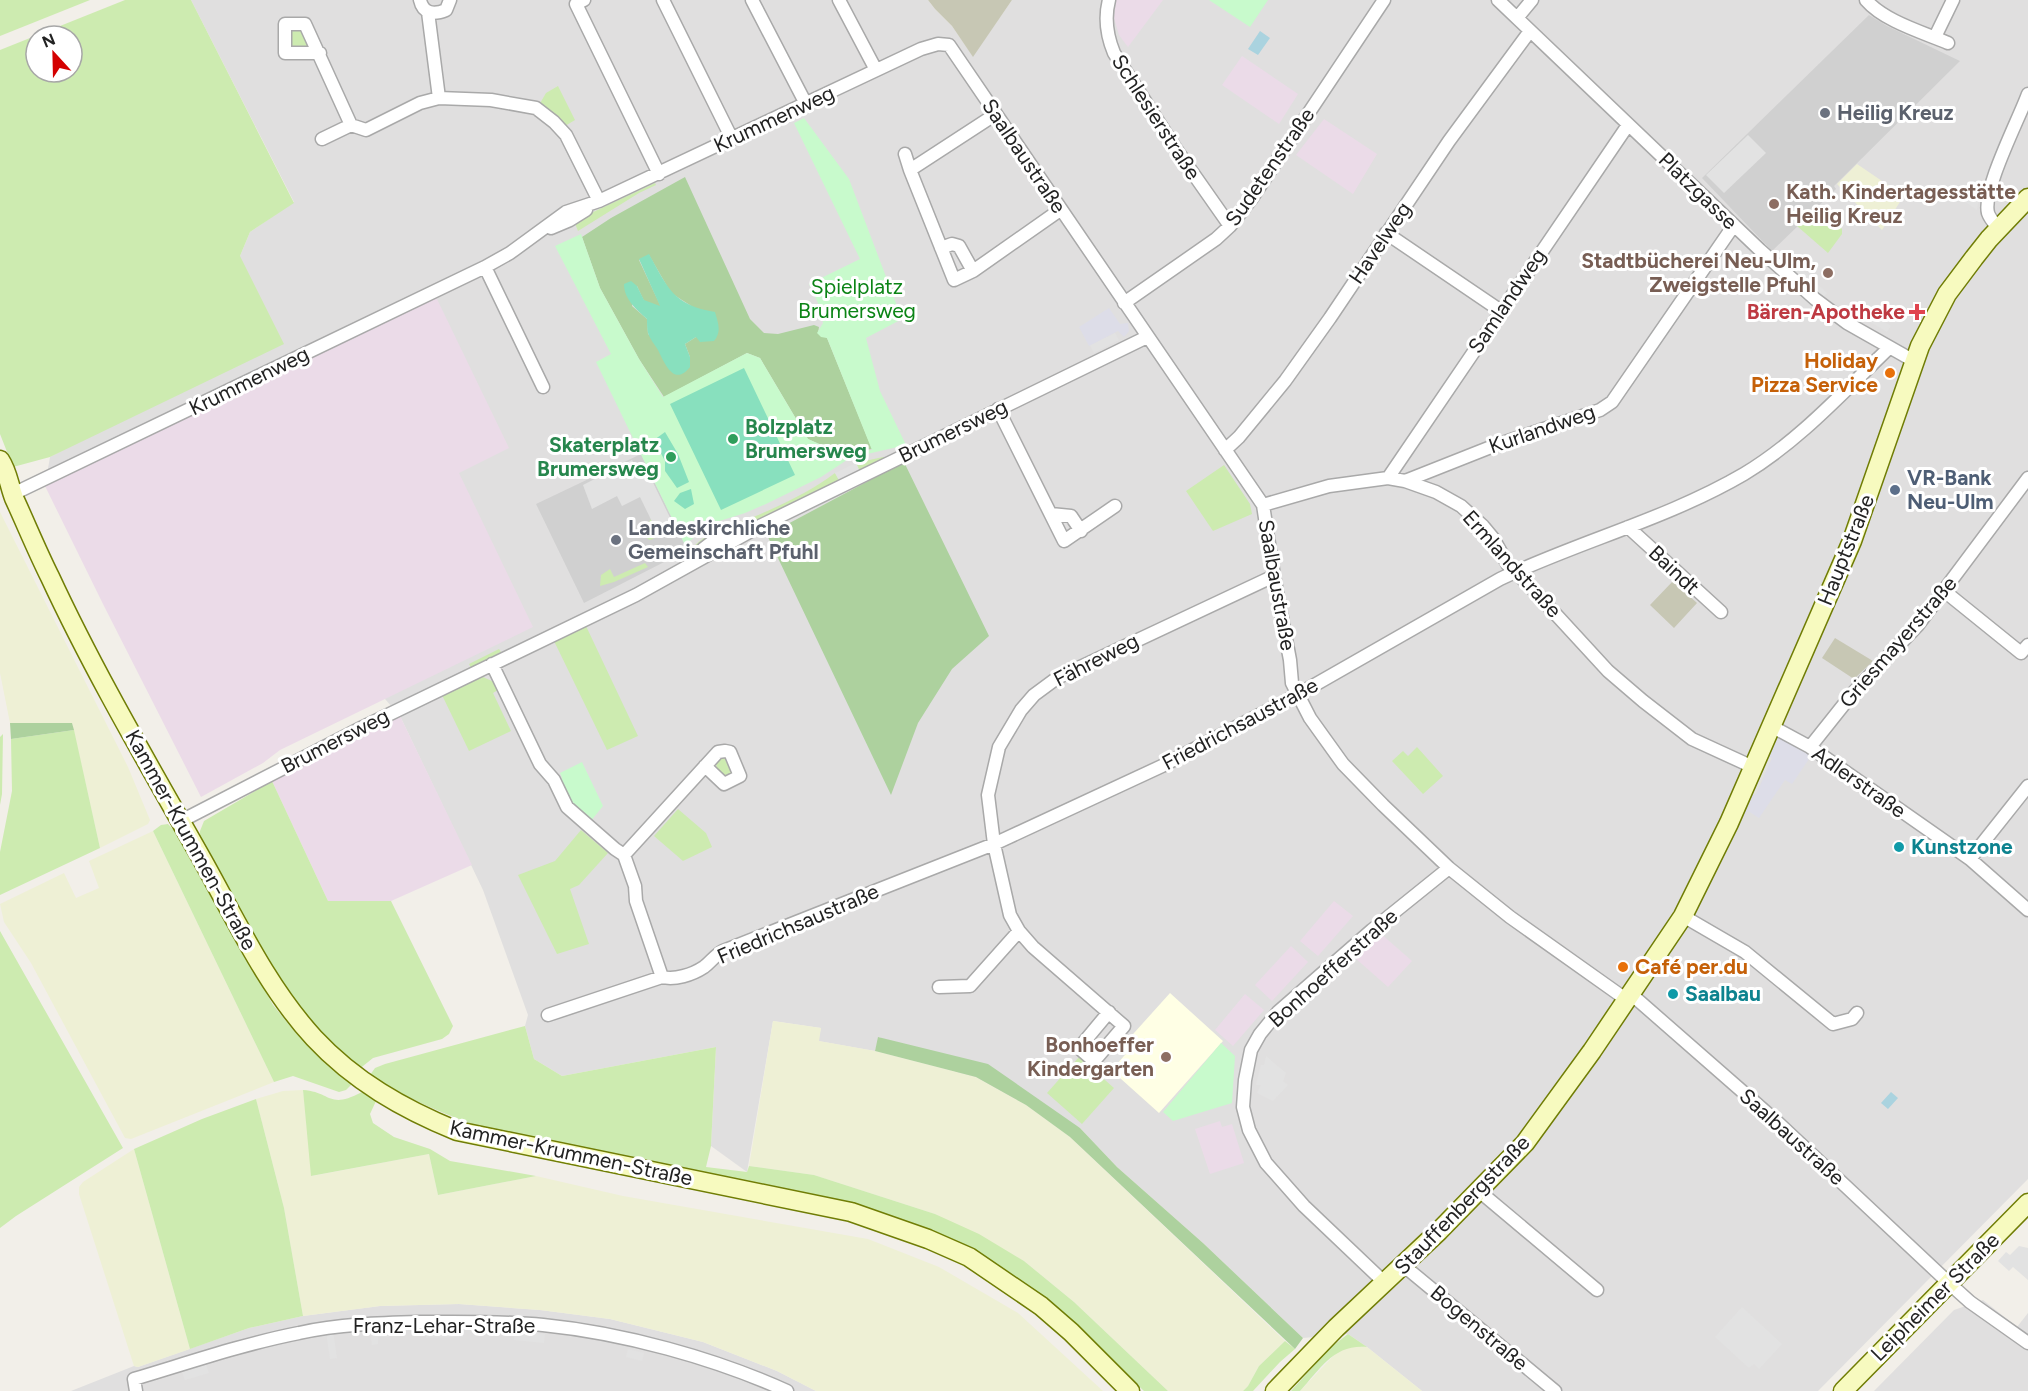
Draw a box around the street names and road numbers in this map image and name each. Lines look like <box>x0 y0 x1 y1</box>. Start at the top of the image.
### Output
street label: Schlesierstraße <box>1107 49 1206 184</box>
street label: Krummenweg <box>709 80 838 157</box>
street label: Saalbaustraße <box>977 94 1072 218</box>
street label: Sudetenstraße <box>1220 103 1319 231</box>
street label: Platzgasse <box>1654 147 1743 234</box>
street label: Havelweg <box>1343 197 1416 288</box>
street label: Samlandweg <box>1462 244 1551 358</box>
street label: Krummenweg <box>185 341 313 420</box>
street label: Brumersweg <box>894 393 1011 468</box>
street label: Kurlandweg <box>1485 399 1598 458</box>
street label: Hauptstraße <box>1812 491 1879 609</box>
street label: Ermlandstraße <box>1458 505 1567 622</box>
street label: Saalbaustraße <box>1254 517 1301 652</box>
street label: Baindt <box>1644 540 1705 599</box>
street label: Griesmayerstraße <box>1834 571 1961 712</box>
street label: Fähreweg <box>1049 628 1142 692</box>
street label: Friedrichsaustraße <box>1158 672 1322 775</box>
street label: Brumersweg <box>277 703 393 778</box>
street label: Kammer-Krummen-Straße <box>120 725 262 954</box>
street label: Adlerstraße <box>1808 740 1911 823</box>
street label: Friedrichsaustraße <box>713 878 882 969</box>
street label: Bonhoefferstraße <box>1263 903 1402 1032</box>
street label: Saalbaustraße <box>1735 1083 1850 1190</box>
street label: Kammer-Krummen-Straße <box>447 1115 695 1190</box>
street label: Stauffenbergstraße <box>1389 1130 1534 1279</box>
street label: Leipheimer Straße <box>1865 1227 2004 1366</box>
street label: Bogenstraße <box>1426 1280 1533 1376</box>
street label: Franz-Lehar-Straße <box>353 1313 535 1338</box>

